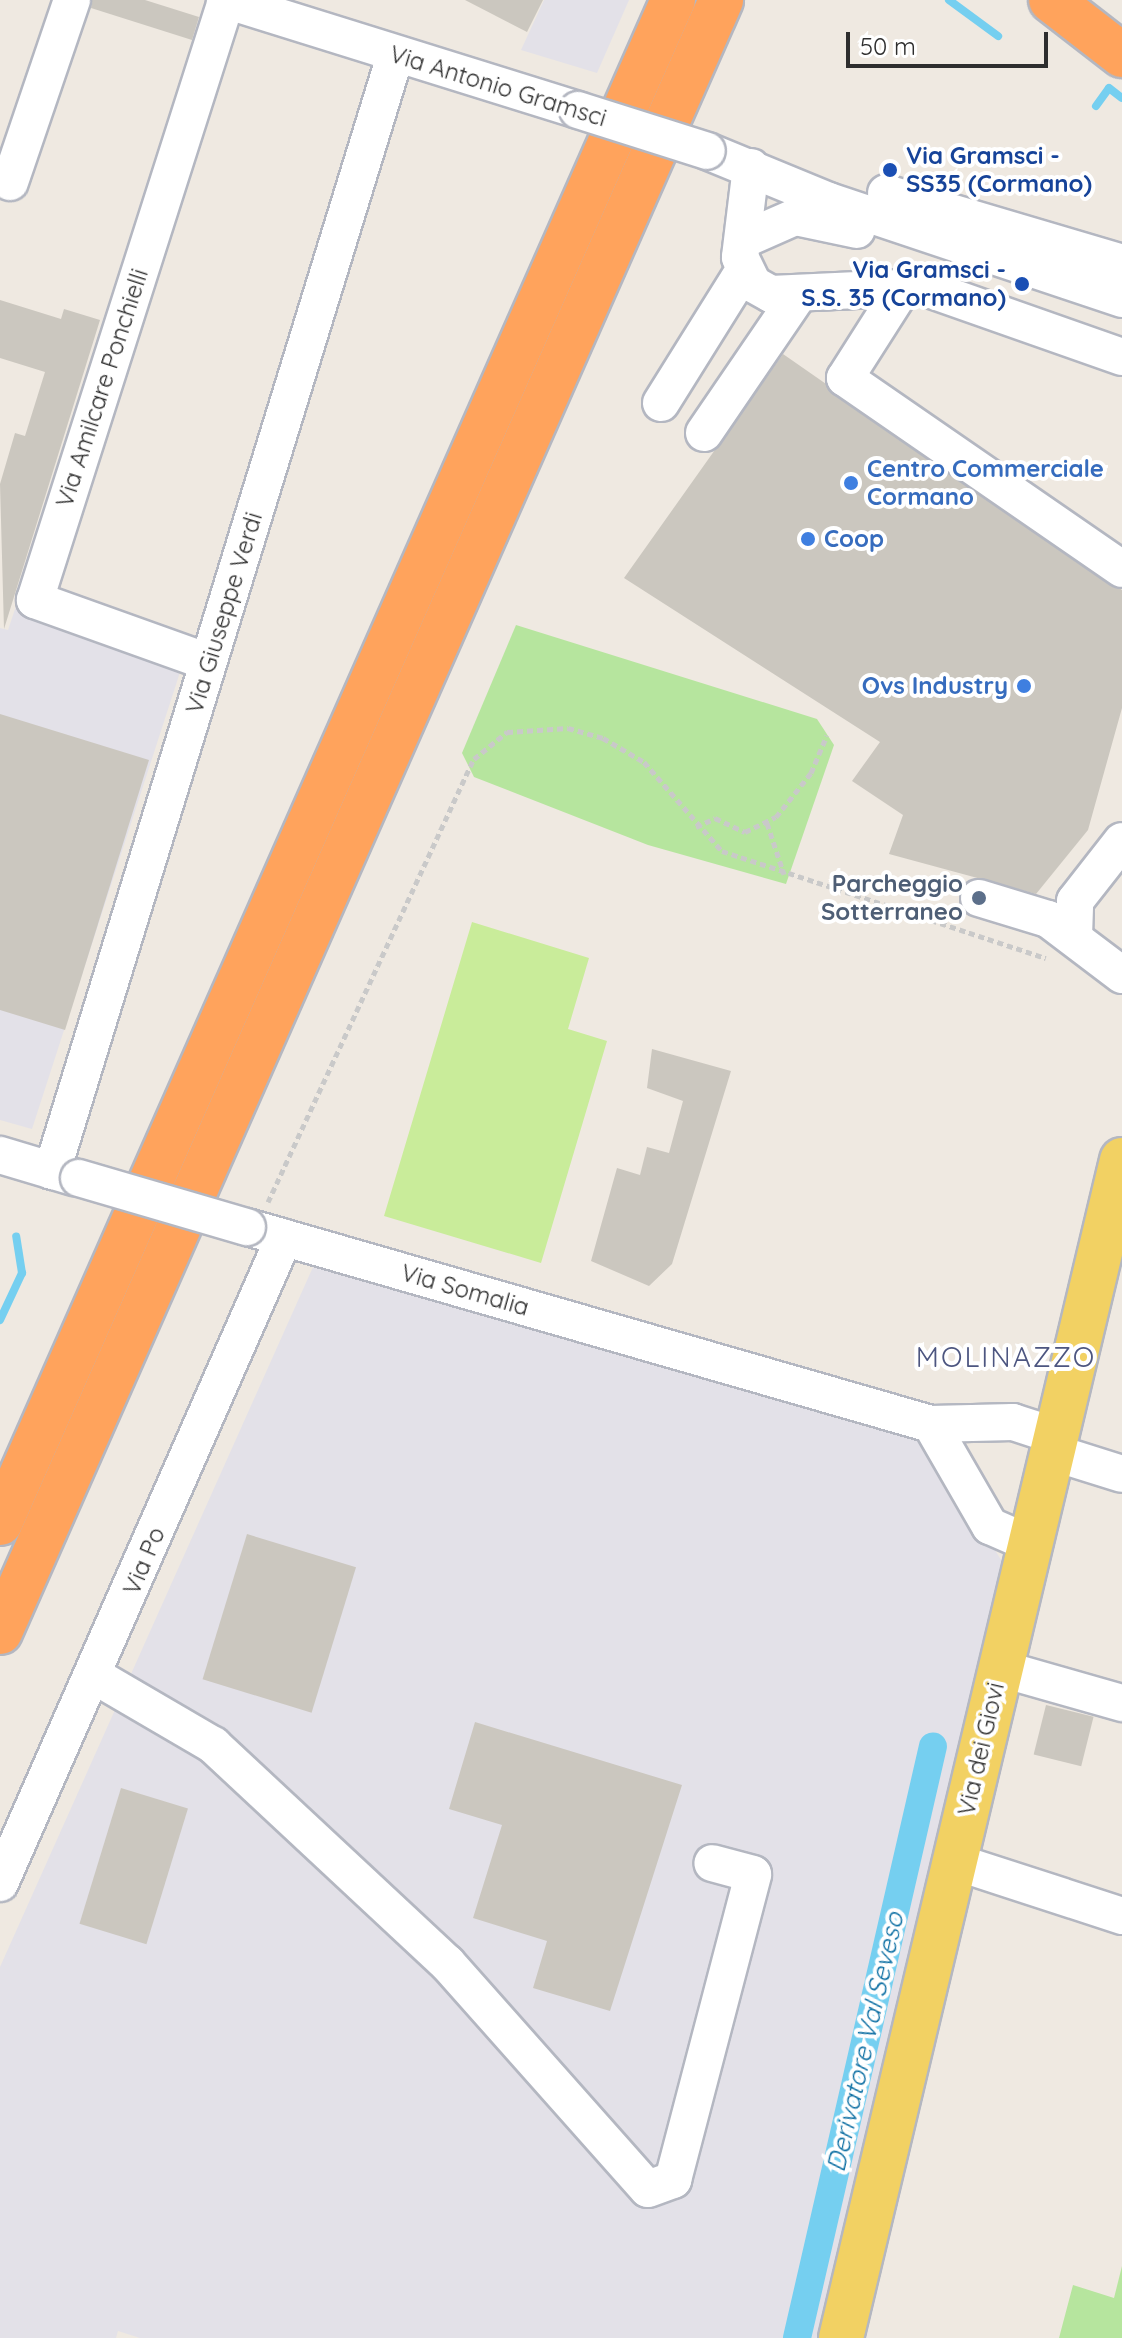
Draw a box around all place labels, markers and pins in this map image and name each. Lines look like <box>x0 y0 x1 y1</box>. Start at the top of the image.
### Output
place label: Via Gramsci - SS35 (Cormano) <box>906 142 1092 198</box>
marker: Via Gramsci - SS35 (Cormano) <box>881 161 899 179</box>
place label: Via Gramsci - S.S. 35 (Cormano) <box>801 256 1006 312</box>
marker: Via Gramsci - S.S. 35 (Cormano) <box>1013 275 1031 293</box>
place label: Centro Commerciale Cormano <box>867 455 1104 511</box>
marker: Centro Commerciale Cormano <box>842 474 860 492</box>
place label: Coop <box>824 525 884 553</box>
marker: Coop <box>799 530 817 548</box>
place label: Ovs Industry <box>862 672 1008 700</box>
marker: Ovs Industry <box>1015 677 1033 695</box>
place label: Parcheggio Sotterraneo <box>821 870 963 926</box>
marker: Parcheggio Sotterraneo <box>970 889 988 907</box>

